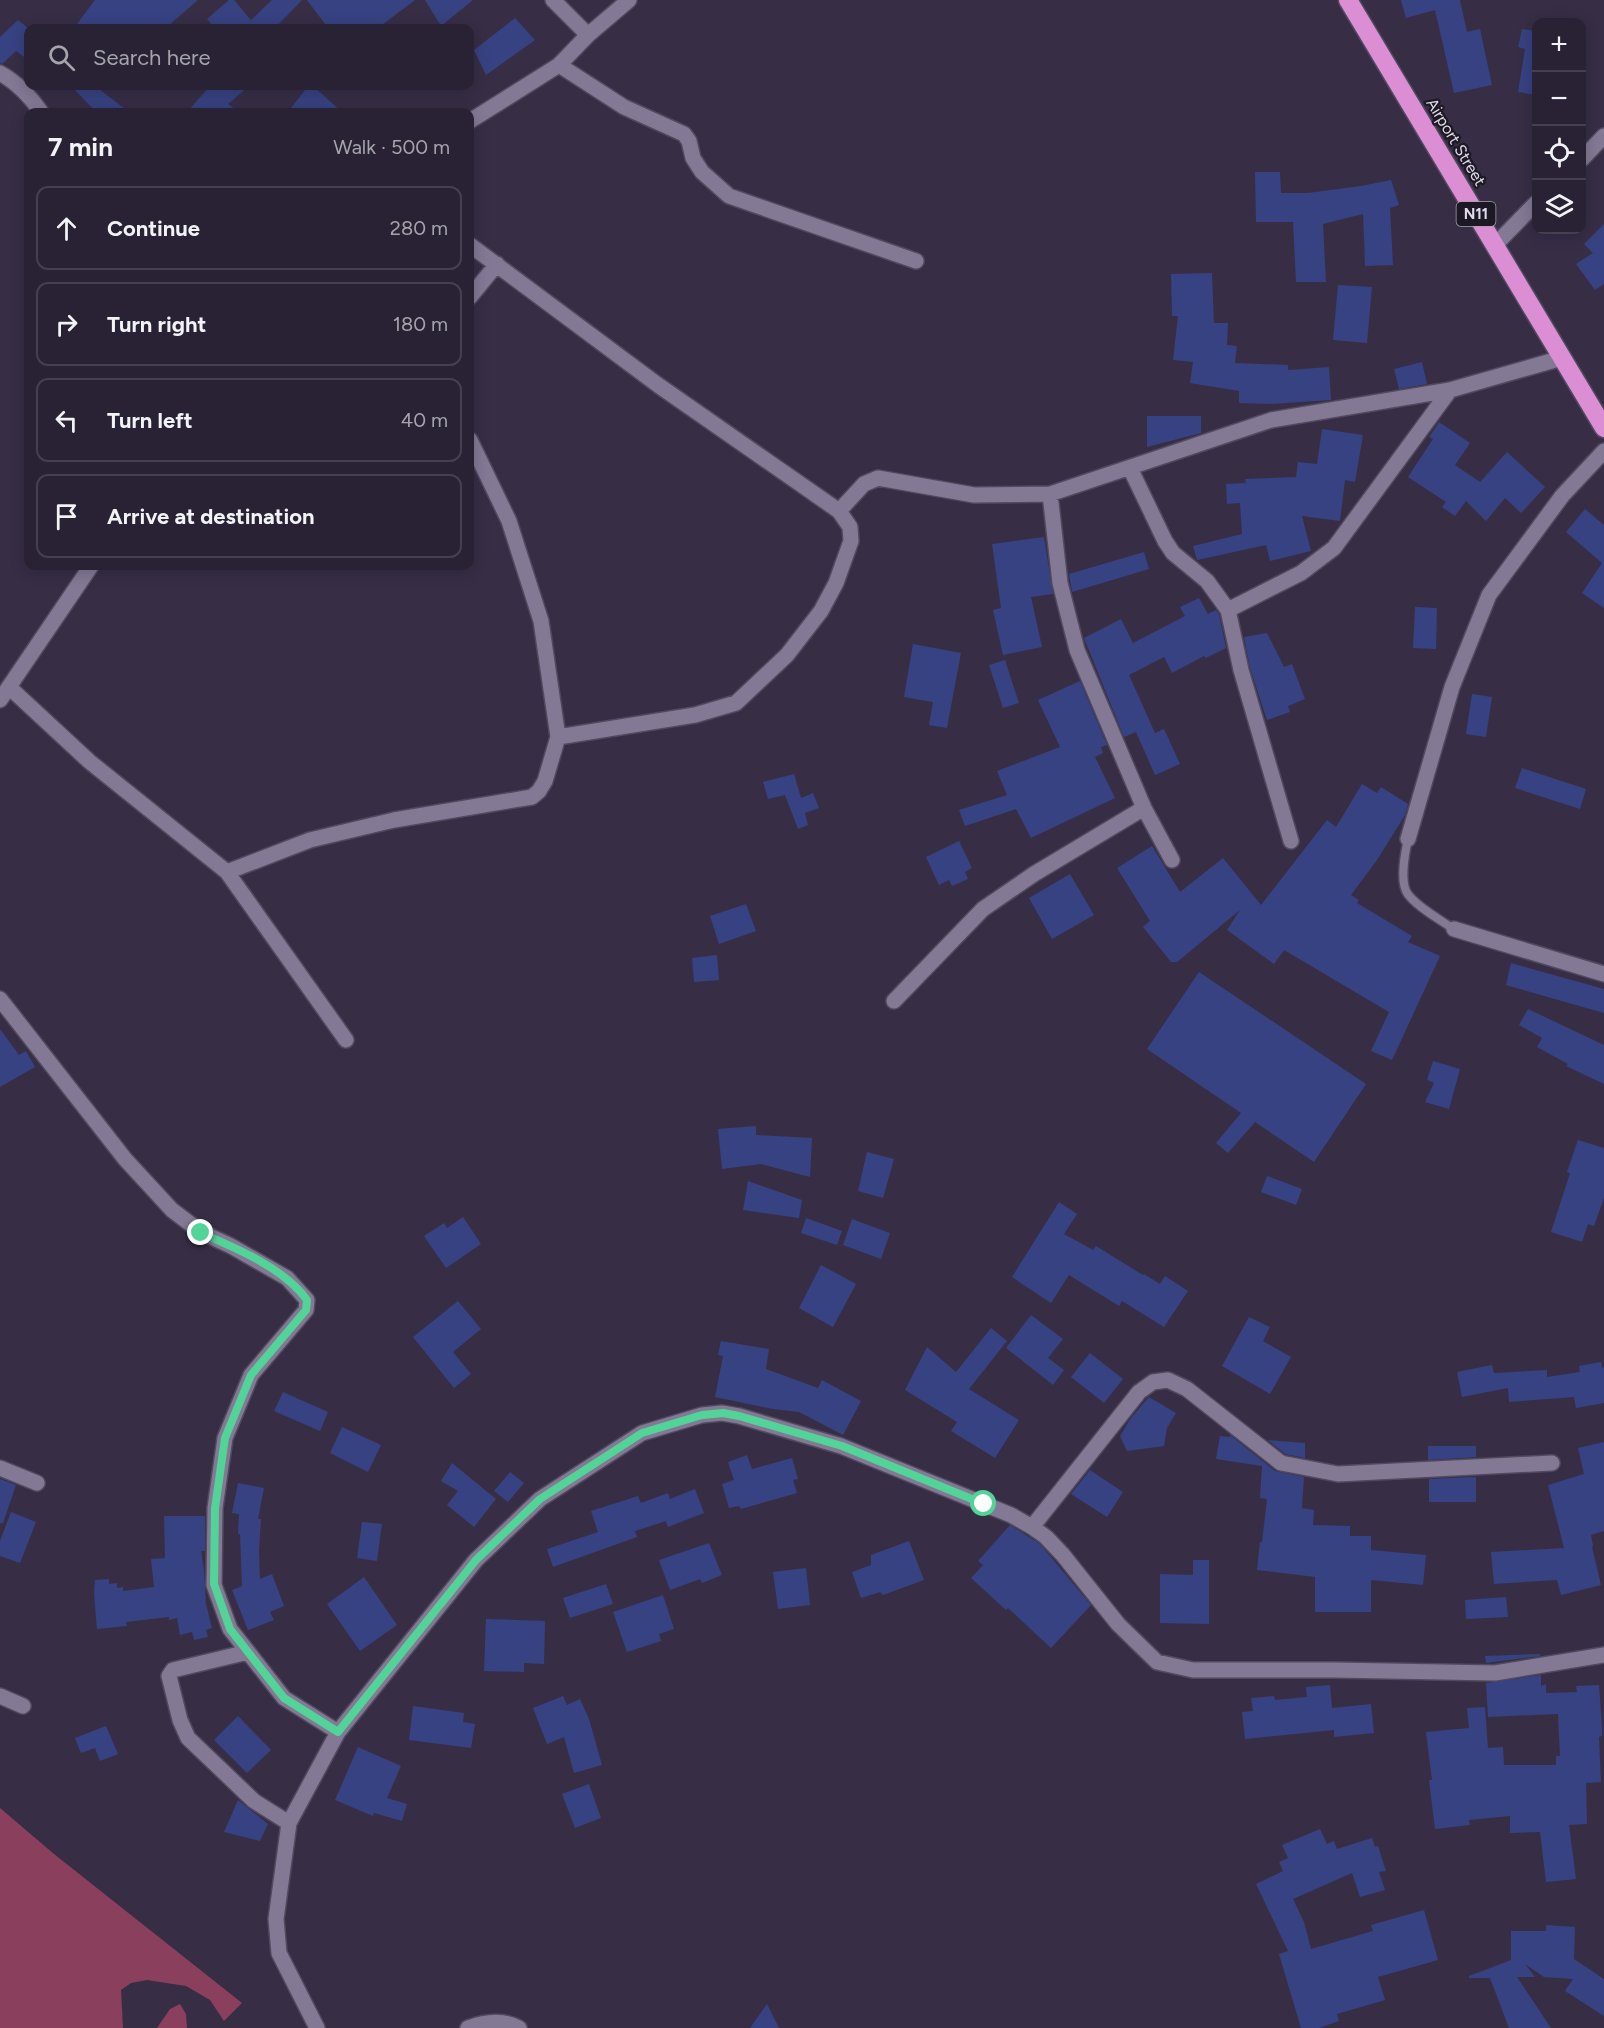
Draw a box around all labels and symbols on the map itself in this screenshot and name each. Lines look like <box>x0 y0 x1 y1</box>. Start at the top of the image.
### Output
street label: Airport Street <box>1422 95 1490 189</box>
road number: N11 <box>1456 202 1496 226</box>
route end <box>187 1219 213 1245</box>
route start <box>970 1490 996 1516</box>

